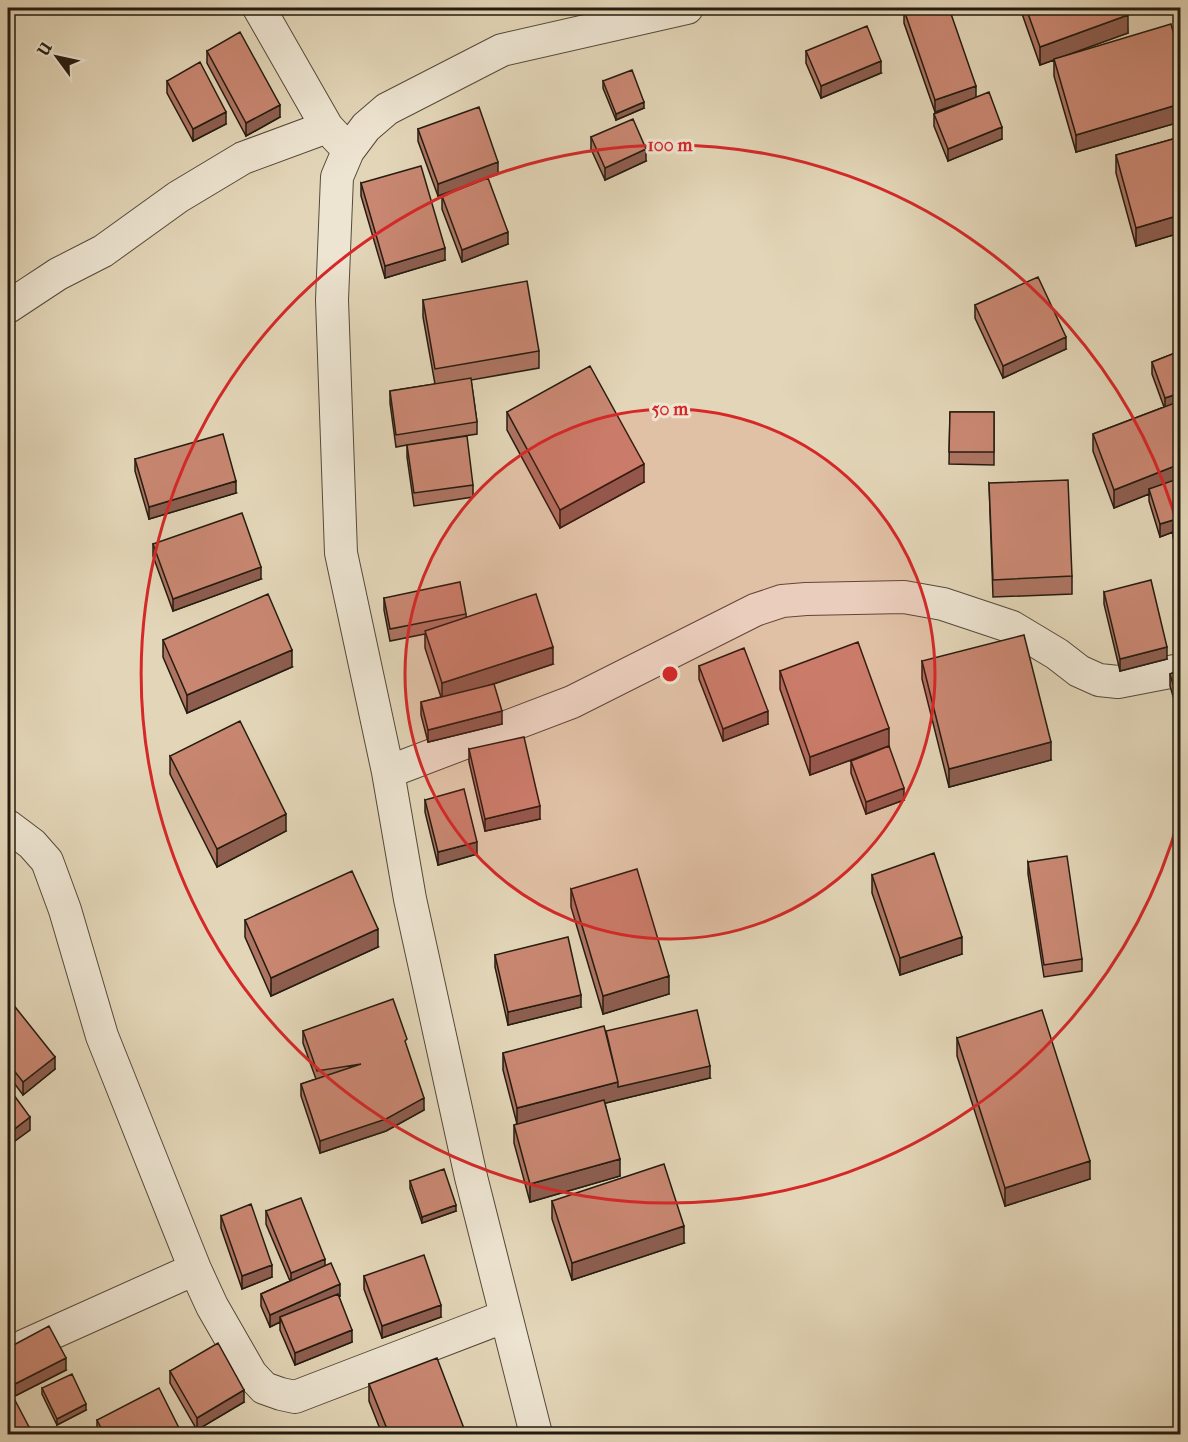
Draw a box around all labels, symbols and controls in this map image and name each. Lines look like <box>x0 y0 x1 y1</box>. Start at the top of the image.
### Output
north arrow <box>27 27 87 87</box>
text: U <box>33 38 56 60</box>
text: 100 m <box>647 135 694 156</box>
text: 50 m <box>652 399 689 420</box>
centre of rings <box>660 664 680 684</box>

